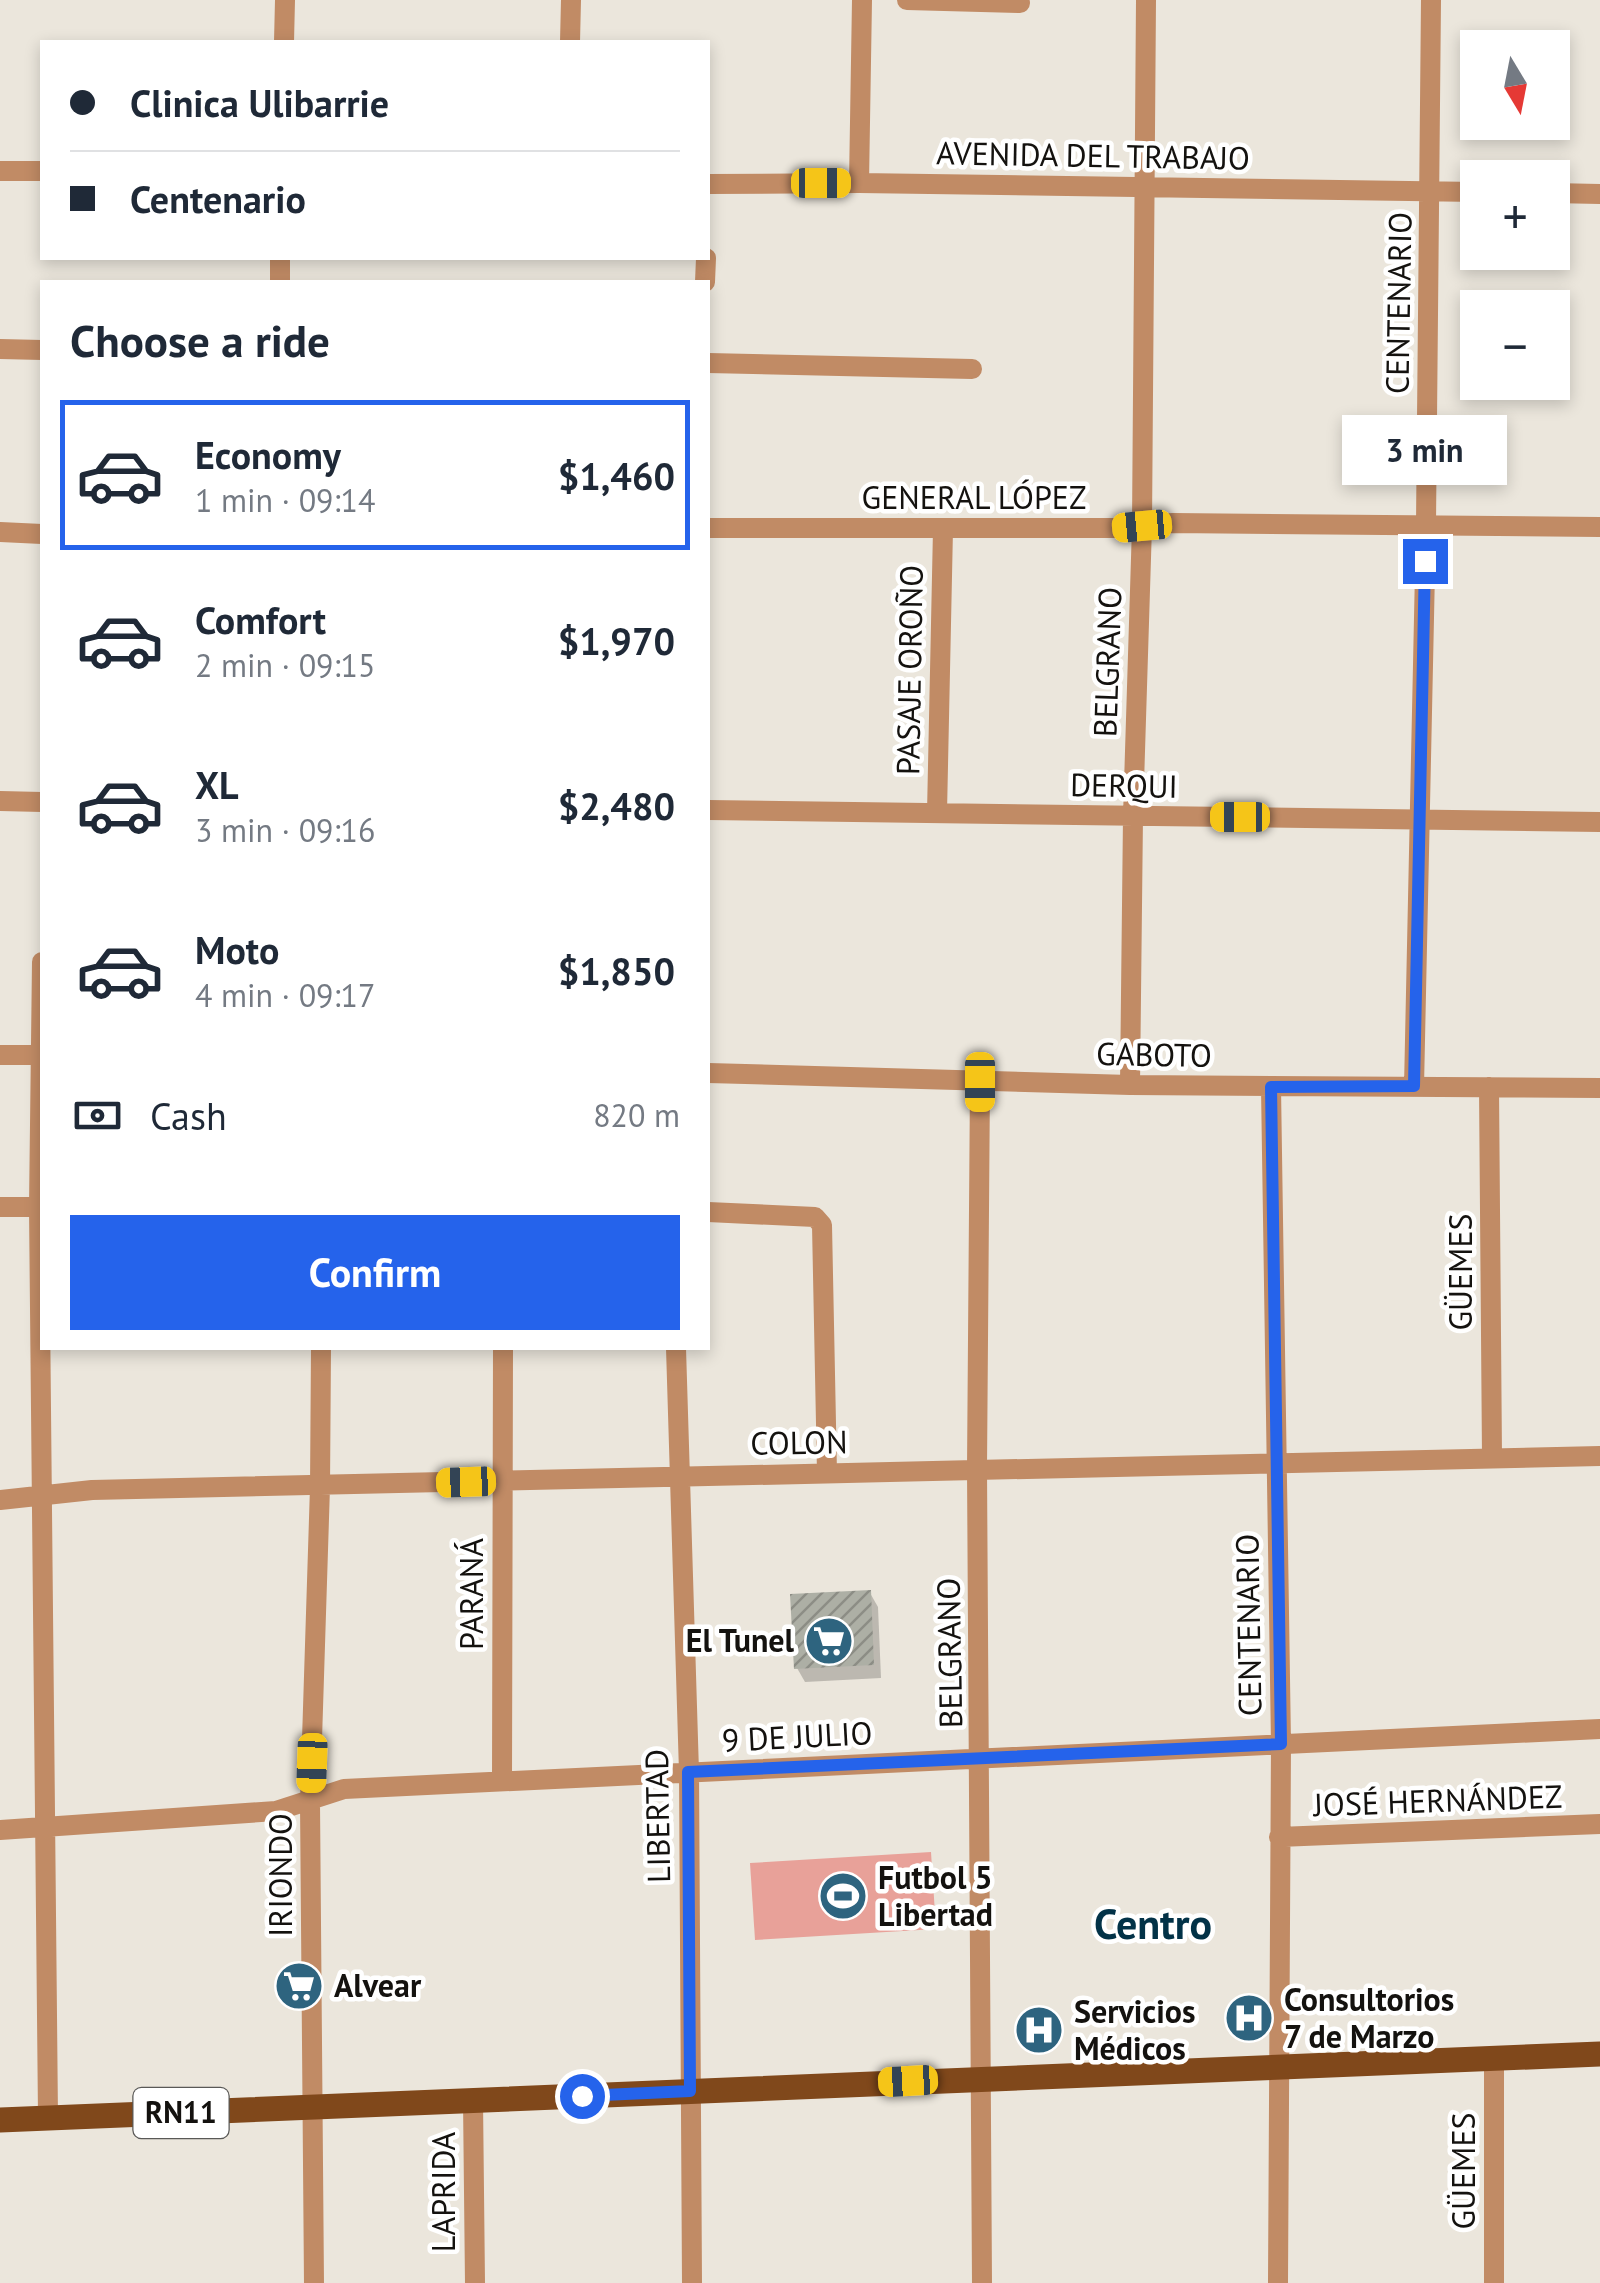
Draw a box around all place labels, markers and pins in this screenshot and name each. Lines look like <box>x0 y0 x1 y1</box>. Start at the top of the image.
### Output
supermarket icon: El Tunel <box>803 1615 855 1667</box>
place label: El Tunel <box>686 1619 795 1661</box>
place label: Futbol 5 Libertad <box>878 1856 993 1935</box>
sports icon: Futbol 5 Libertad <box>817 1870 869 1922</box>
supermarket icon: Alvear <box>273 1960 325 2012</box>
place label: Alvear <box>334 1964 422 2006</box>
place label: Consultorios 7 de Marzo <box>1284 1978 1454 2057</box>
place label: Servicios Médicos <box>1074 1990 1195 2069</box>
hospital icon: Consultorios 7 de Marzo <box>1223 1992 1275 2044</box>
hospital icon: Servicios Médicos <box>1013 2004 1065 2056</box>

